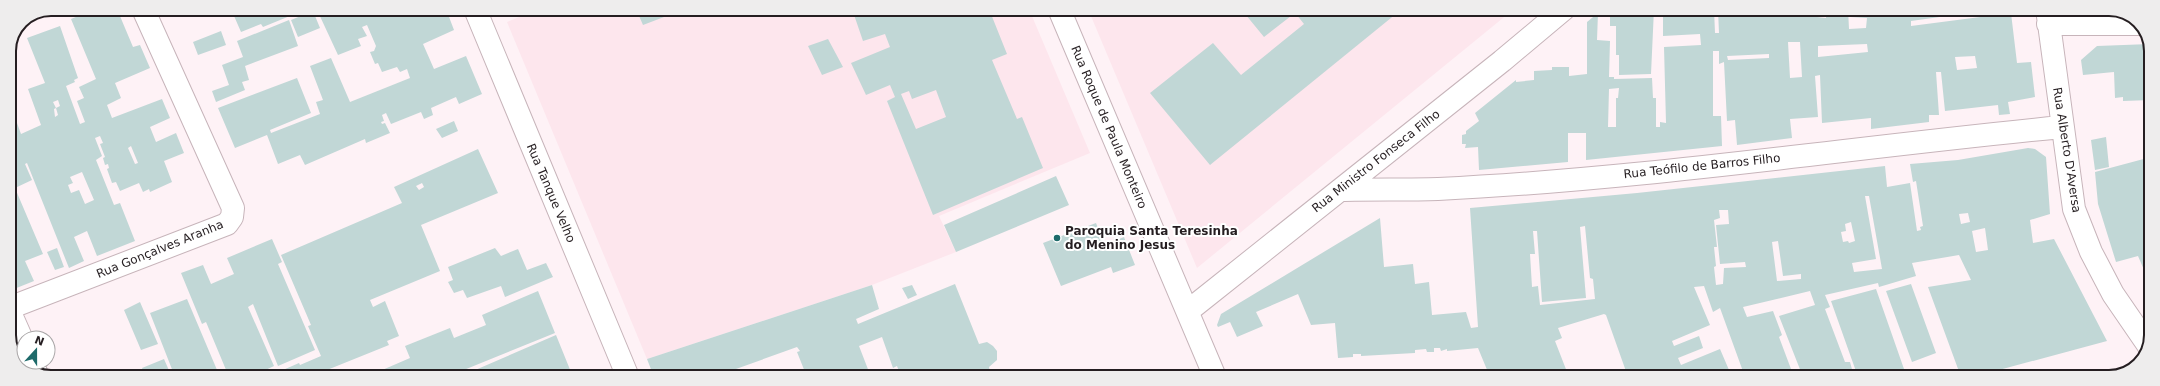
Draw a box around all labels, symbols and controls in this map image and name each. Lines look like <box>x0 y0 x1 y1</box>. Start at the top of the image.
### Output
street label: Rua Roque de Paula Monteiro <box>1068 43 1150 211</box>
street label: Rua Alberto D'Aversa <box>2050 86 2084 214</box>
street label: Rua Ministro Fonseca Filho <box>1309 107 1443 215</box>
street label: Rua Tanque Velho <box>524 141 578 245</box>
street label: Rua Teófilo de Barros Filho <box>1623 151 1781 181</box>
street label: Rua Gonçalves Aranha <box>94 217 226 281</box>
place label: Paroquia Santa Teresinha do Menino Jesus <box>1065 224 1238 252</box>
marker: Paroquia Santa Teresinha do Menino Jesus <box>1052 233 1062 243</box>
north arrow <box>16 330 56 370</box>
text: N <box>33 333 46 349</box>

